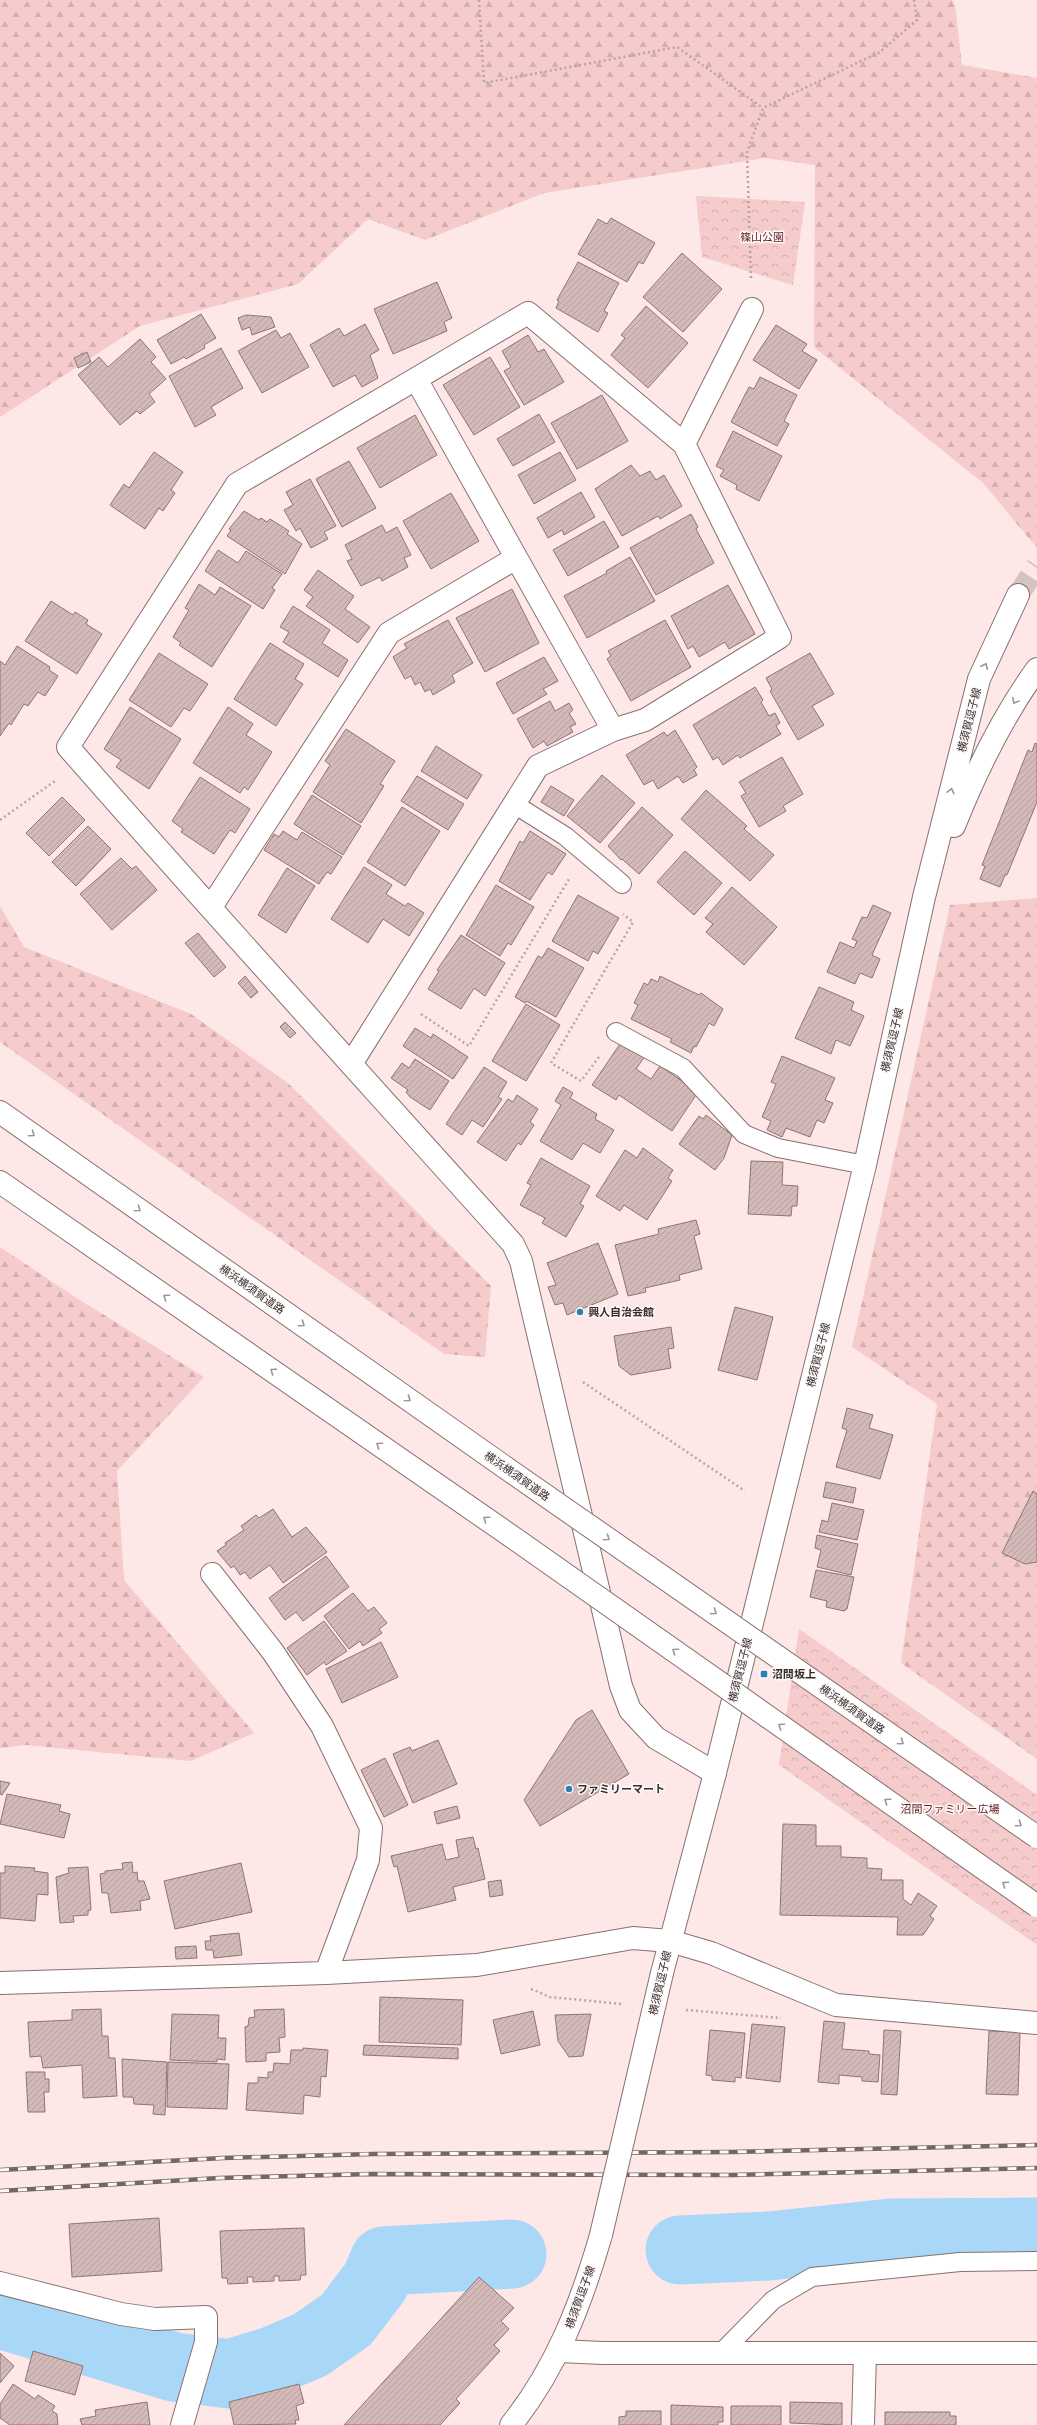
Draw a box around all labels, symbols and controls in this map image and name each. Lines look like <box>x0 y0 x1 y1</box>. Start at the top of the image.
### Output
park label: 篠山公園 <box>740 231 784 243</box>
one-way arrow <box>980 663 988 671</box>
street label: 横須賀逗子線 <box>955 687 983 753</box>
one-way arrow <box>1012 697 1019 704</box>
one-way arrow <box>946 788 955 795</box>
street label: 横須賀逗子線 <box>879 1006 905 1074</box>
one-way arrow <box>28 1129 35 1137</box>
one-way arrow <box>134 1204 141 1212</box>
street label: 横浜横須賀道路 <box>217 1262 287 1316</box>
one-way arrow <box>163 1295 170 1302</box>
place label: 興人自治会館 <box>588 1306 654 1318</box>
marker: 興人自治会館 <box>575 1307 585 1317</box>
one-way arrow <box>297 1319 304 1326</box>
street label: 横須賀逗子線 <box>804 1322 832 1388</box>
one-way arrow <box>270 1369 277 1376</box>
one-way arrow <box>404 1394 411 1402</box>
one-way arrow <box>377 1443 384 1450</box>
street label: 横浜横須賀道路 <box>482 1449 552 1503</box>
one-way arrow <box>483 1516 490 1524</box>
one-way arrow <box>603 1533 610 1541</box>
one-way arrow <box>709 1607 716 1614</box>
street label: 横須賀逗子線 <box>726 1637 754 1703</box>
one-way arrow <box>672 1649 679 1656</box>
place label: 沼間坂上 <box>772 1668 816 1680</box>
marker: 沼間坂上 <box>759 1669 769 1679</box>
street label: 横浜横須賀道路 <box>817 1682 887 1736</box>
one-way arrow <box>778 1723 785 1731</box>
one-way arrow <box>897 1737 904 1745</box>
place label: ファミリーマート <box>577 1783 665 1795</box>
marker: ファミリーマート <box>564 1784 574 1794</box>
one-way arrow <box>885 1799 892 1806</box>
park label: 沼間ファミリー広場 <box>901 1803 1000 1815</box>
one-way arrow <box>1015 1819 1022 1827</box>
one-way arrow <box>1002 1881 1009 1889</box>
street label: 横須賀逗子線 <box>647 1949 673 2017</box>
street label: 横須賀逗子線 <box>563 2264 597 2330</box>

